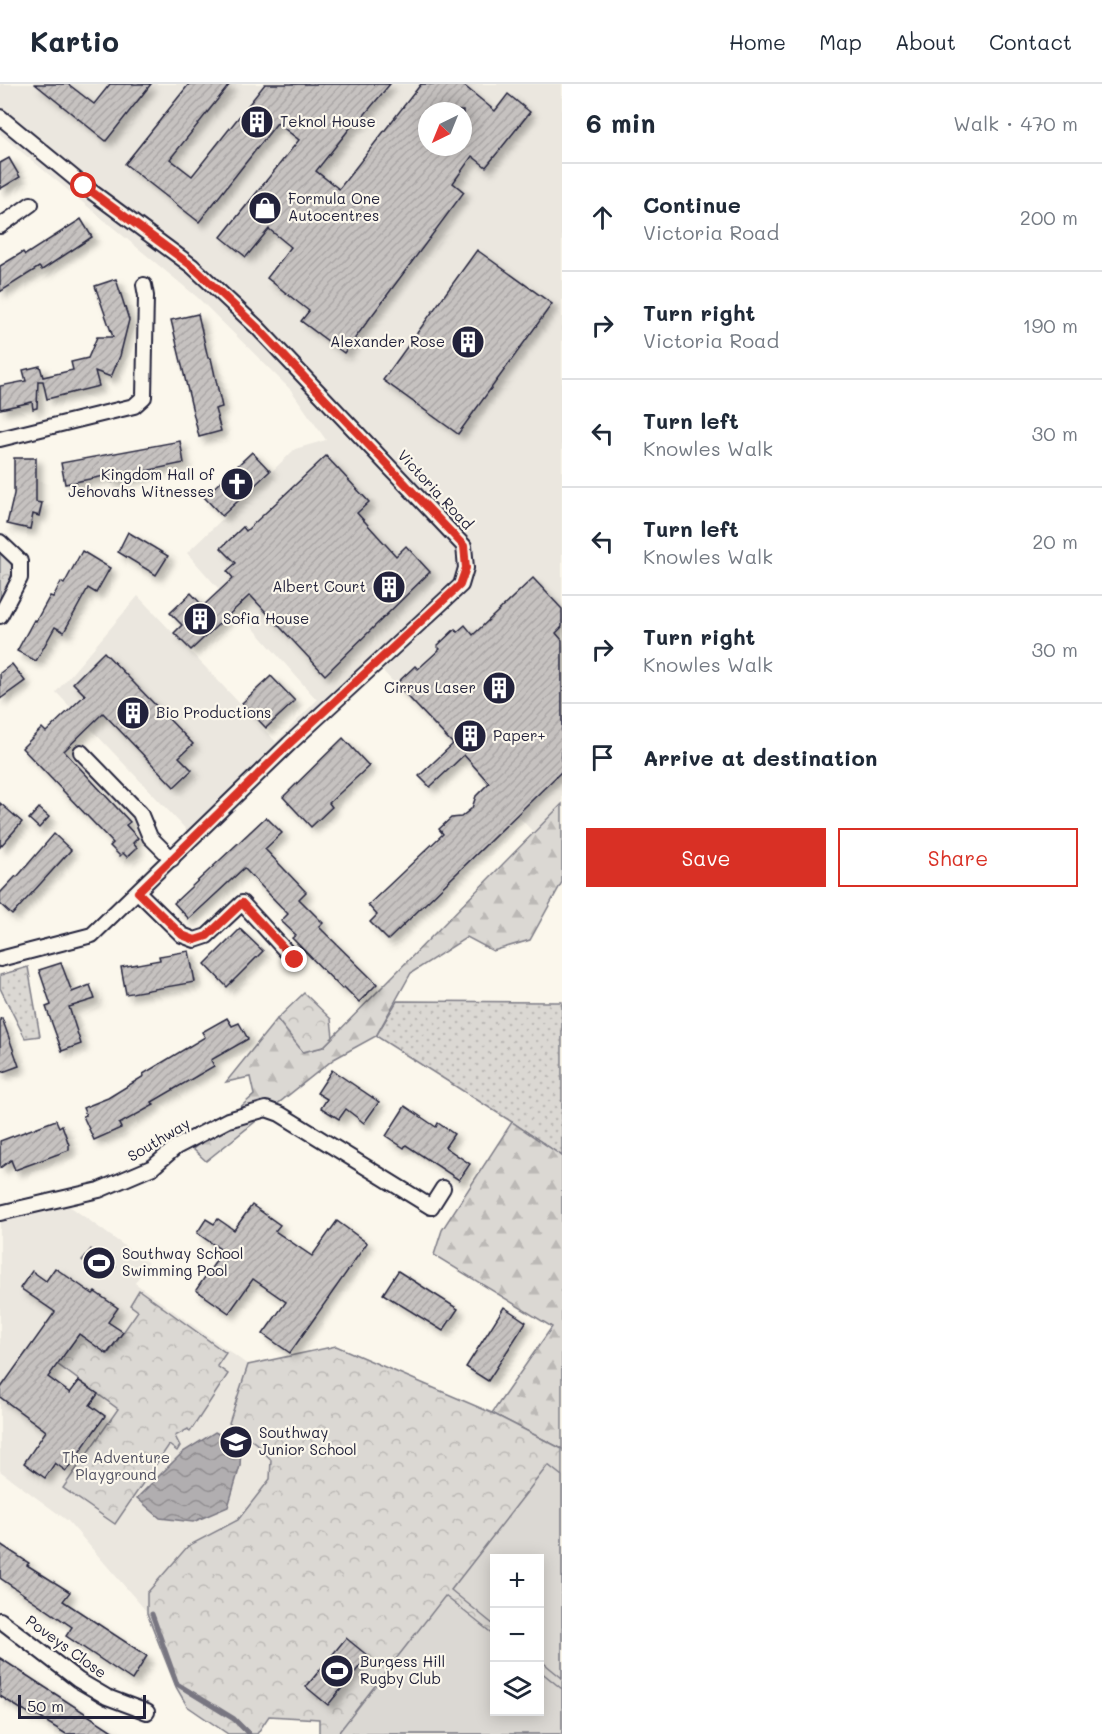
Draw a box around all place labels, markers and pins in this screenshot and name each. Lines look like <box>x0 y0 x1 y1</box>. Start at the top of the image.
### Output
building icon: Teknol House <box>239 104 275 140</box>
place label: Teknol House <box>280 111 376 131</box>
place label: Formula One Autocentres <box>288 188 380 225</box>
shop icon: Formula One Autocentres <box>247 190 283 226</box>
building icon: Alexander Rose <box>450 324 486 360</box>
place label: Alexander Rose <box>330 331 445 351</box>
place label: Kingdom Hall of Jehovahs Witnesses <box>68 464 215 501</box>
church icon: Kingdom Hall of Jehovahs Witnesses <box>219 466 255 502</box>
building icon: Albert Court <box>371 569 407 605</box>
place label: Albert Court <box>272 576 366 596</box>
building icon: Sofia House <box>182 601 218 637</box>
place label: Sofia House <box>223 608 309 628</box>
building icon: Cirrus Laser <box>481 670 517 706</box>
place label: Cirrus Laser <box>384 677 476 697</box>
building icon: Bio Productions <box>115 695 151 731</box>
place label: Bio Productions <box>156 702 271 722</box>
building icon: Paper+ <box>452 718 488 754</box>
place label: Paper+ <box>493 725 546 745</box>
place label: Southway School Swimming Pool <box>122 1243 244 1280</box>
sports icon: Southway School Swimming Pool <box>81 1245 117 1281</box>
place label: Southway Junior School <box>259 1422 357 1459</box>
school or university icon: Southway Junior School <box>218 1424 254 1460</box>
place label: Burgess Hill Rugby Club <box>360 1651 445 1688</box>
sports icon: Burgess Hill Rugby Club <box>319 1653 355 1689</box>

